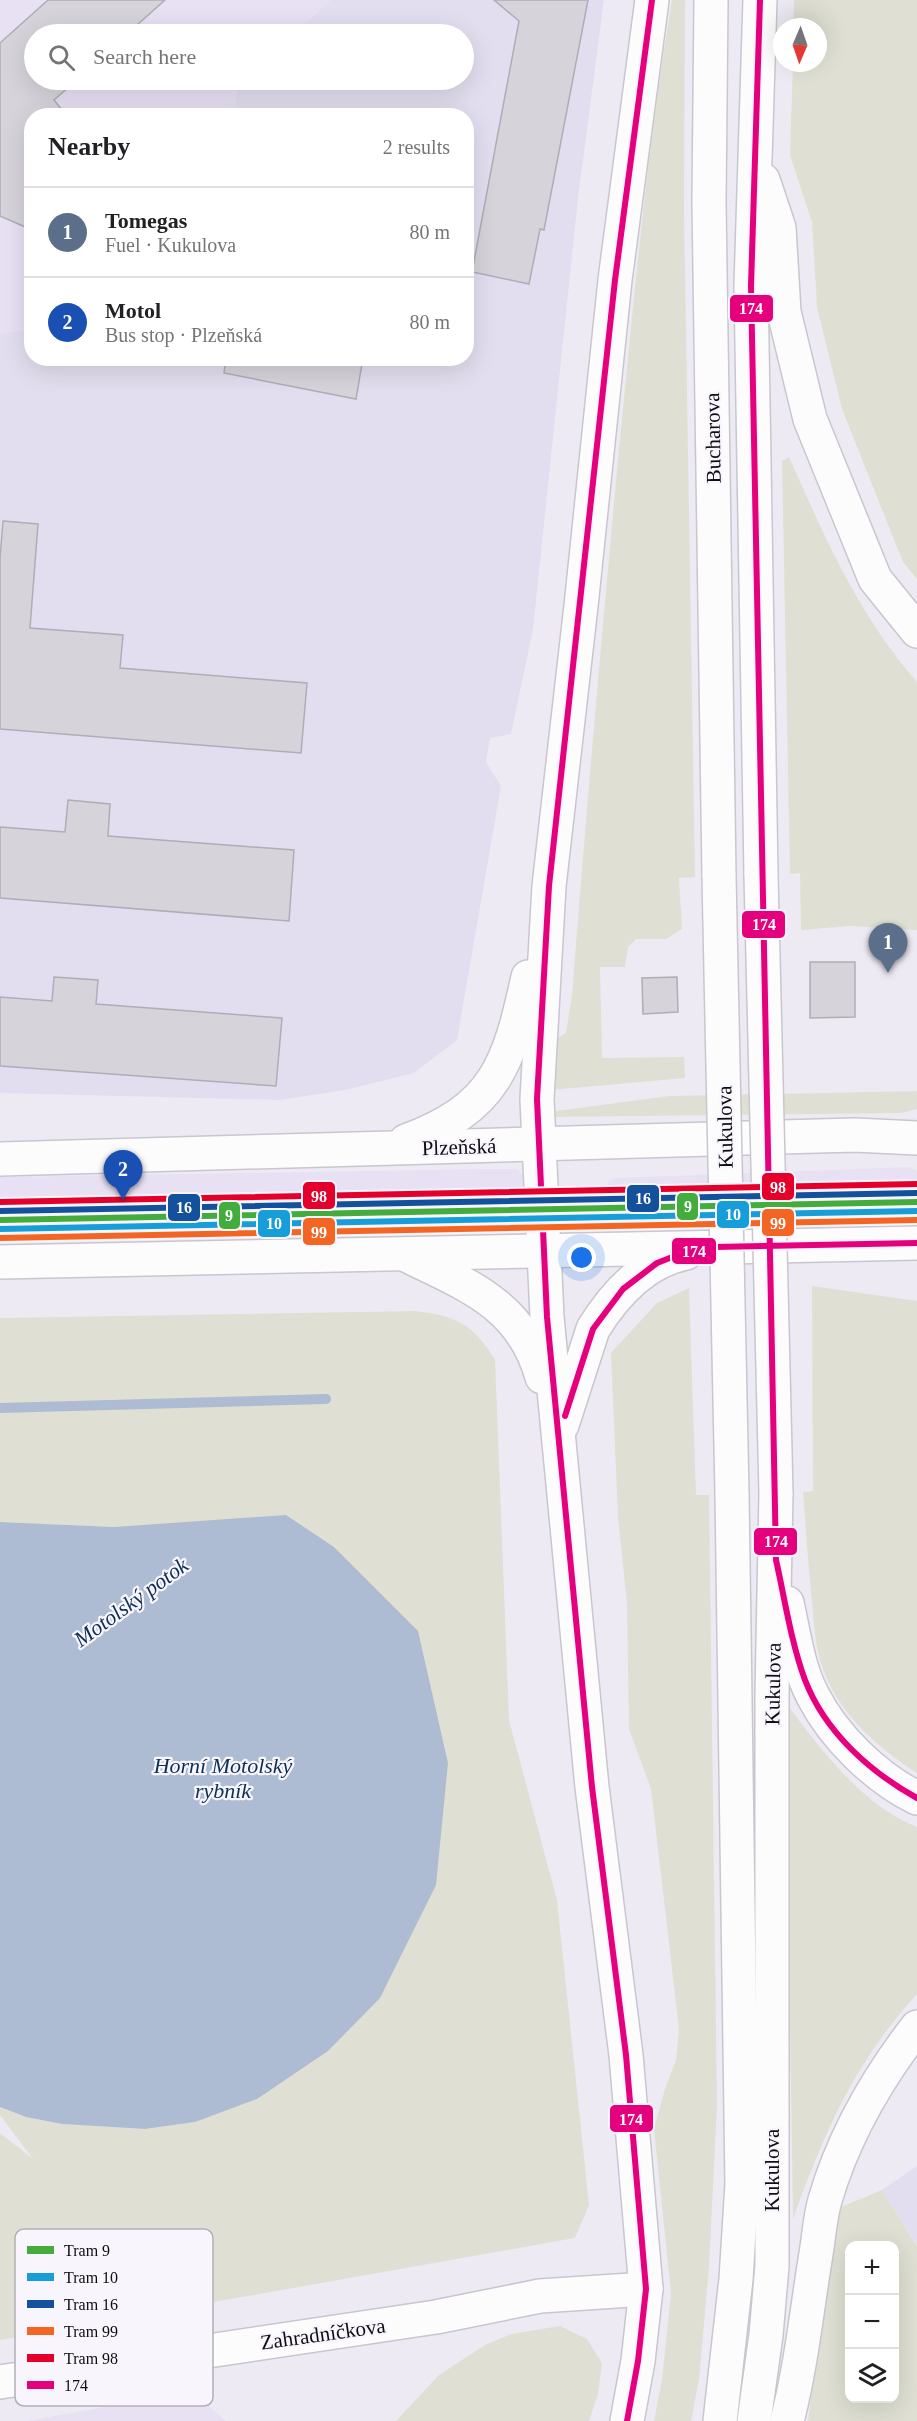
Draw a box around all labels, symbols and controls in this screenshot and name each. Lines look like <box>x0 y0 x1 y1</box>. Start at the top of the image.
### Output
north arrow <box>773 18 827 72</box>
search box <box>24 24 474 90</box>
icon: search <box>45 41 78 74</box>
text: Search here <box>93 44 196 69</box>
text: Nearby <box>48 132 130 161</box>
text: 2 results <box>383 136 450 158</box>
text: Tomegas <box>105 208 187 233</box>
text: 1 <box>63 221 73 243</box>
text: 80 m <box>409 221 450 243</box>
text: Fuel · Kukulova <box>105 234 236 256</box>
line badge: 174 <box>729 294 774 323</box>
text: Motol <box>105 298 161 323</box>
text: 174 <box>739 300 763 317</box>
text: 2 <box>63 311 73 333</box>
text: 80 m <box>409 311 450 333</box>
text: Bus stop · Plzeňská <box>105 324 262 346</box>
street label: Bucharova <box>700 392 726 484</box>
line badge: 174 <box>741 910 786 939</box>
text: 174 <box>752 916 776 933</box>
pin: 1 <box>868 924 908 973</box>
street label: Kukulova <box>712 1085 738 1169</box>
street label: Plzeňská <box>421 1134 497 1160</box>
pin: 2 <box>104 1150 142 1200</box>
line badge: 98 <box>761 1172 795 1201</box>
text: 98 <box>770 1179 786 1196</box>
line badge: 98 <box>302 1181 336 1210</box>
line badge: 16 <box>626 1184 660 1213</box>
text: 98 <box>311 1188 327 1205</box>
text: 16 <box>635 1190 651 1207</box>
line badge: 9 <box>676 1192 699 1221</box>
line badge: 16 <box>167 1193 201 1222</box>
text: 9 <box>684 1198 692 1215</box>
text: 16 <box>176 1199 192 1216</box>
line badge: 10 <box>716 1200 750 1229</box>
line badge: 9 <box>218 1201 241 1230</box>
text: 10 <box>725 1206 741 1223</box>
text: 9 <box>225 1207 233 1224</box>
line badge: 99 <box>761 1208 795 1237</box>
line badge: 10 <box>257 1209 291 1238</box>
text: 10 <box>266 1215 282 1232</box>
text: 99 <box>770 1215 786 1232</box>
line badge: 99 <box>302 1217 336 1246</box>
text: 99 <box>311 1224 327 1241</box>
line badge: 174 <box>671 1237 717 1265</box>
your location <box>567 1243 596 1272</box>
text: 174 <box>682 1243 706 1260</box>
line badge: 174 <box>753 1527 798 1556</box>
text: 174 <box>764 1533 788 1550</box>
water label: Motolský potok <box>68 1551 194 1652</box>
street label: Kukulova <box>760 1642 786 1726</box>
water label: Horní Motolský rybník <box>153 1753 293 1803</box>
line badge: 174 <box>609 2104 654 2133</box>
text: 174 <box>619 2111 643 2128</box>
street label: Kukulova <box>760 2128 784 2211</box>
legend <box>15 2229 213 2406</box>
map controls <box>845 2241 899 2403</box>
button: + <box>845 2241 899 2295</box>
text: Tram 9 <box>64 2242 110 2259</box>
text: Tram 10 <box>64 2269 118 2286</box>
button: − <box>845 2295 899 2349</box>
text: Tram 16 <box>64 2296 118 2313</box>
street label: Zahradníčkova <box>259 2313 388 2355</box>
text: Tram 99 <box>64 2323 118 2340</box>
button: layers <box>845 2349 899 2403</box>
text: Tram 98 <box>64 2350 118 2367</box>
text: 174 <box>64 2377 88 2394</box>

